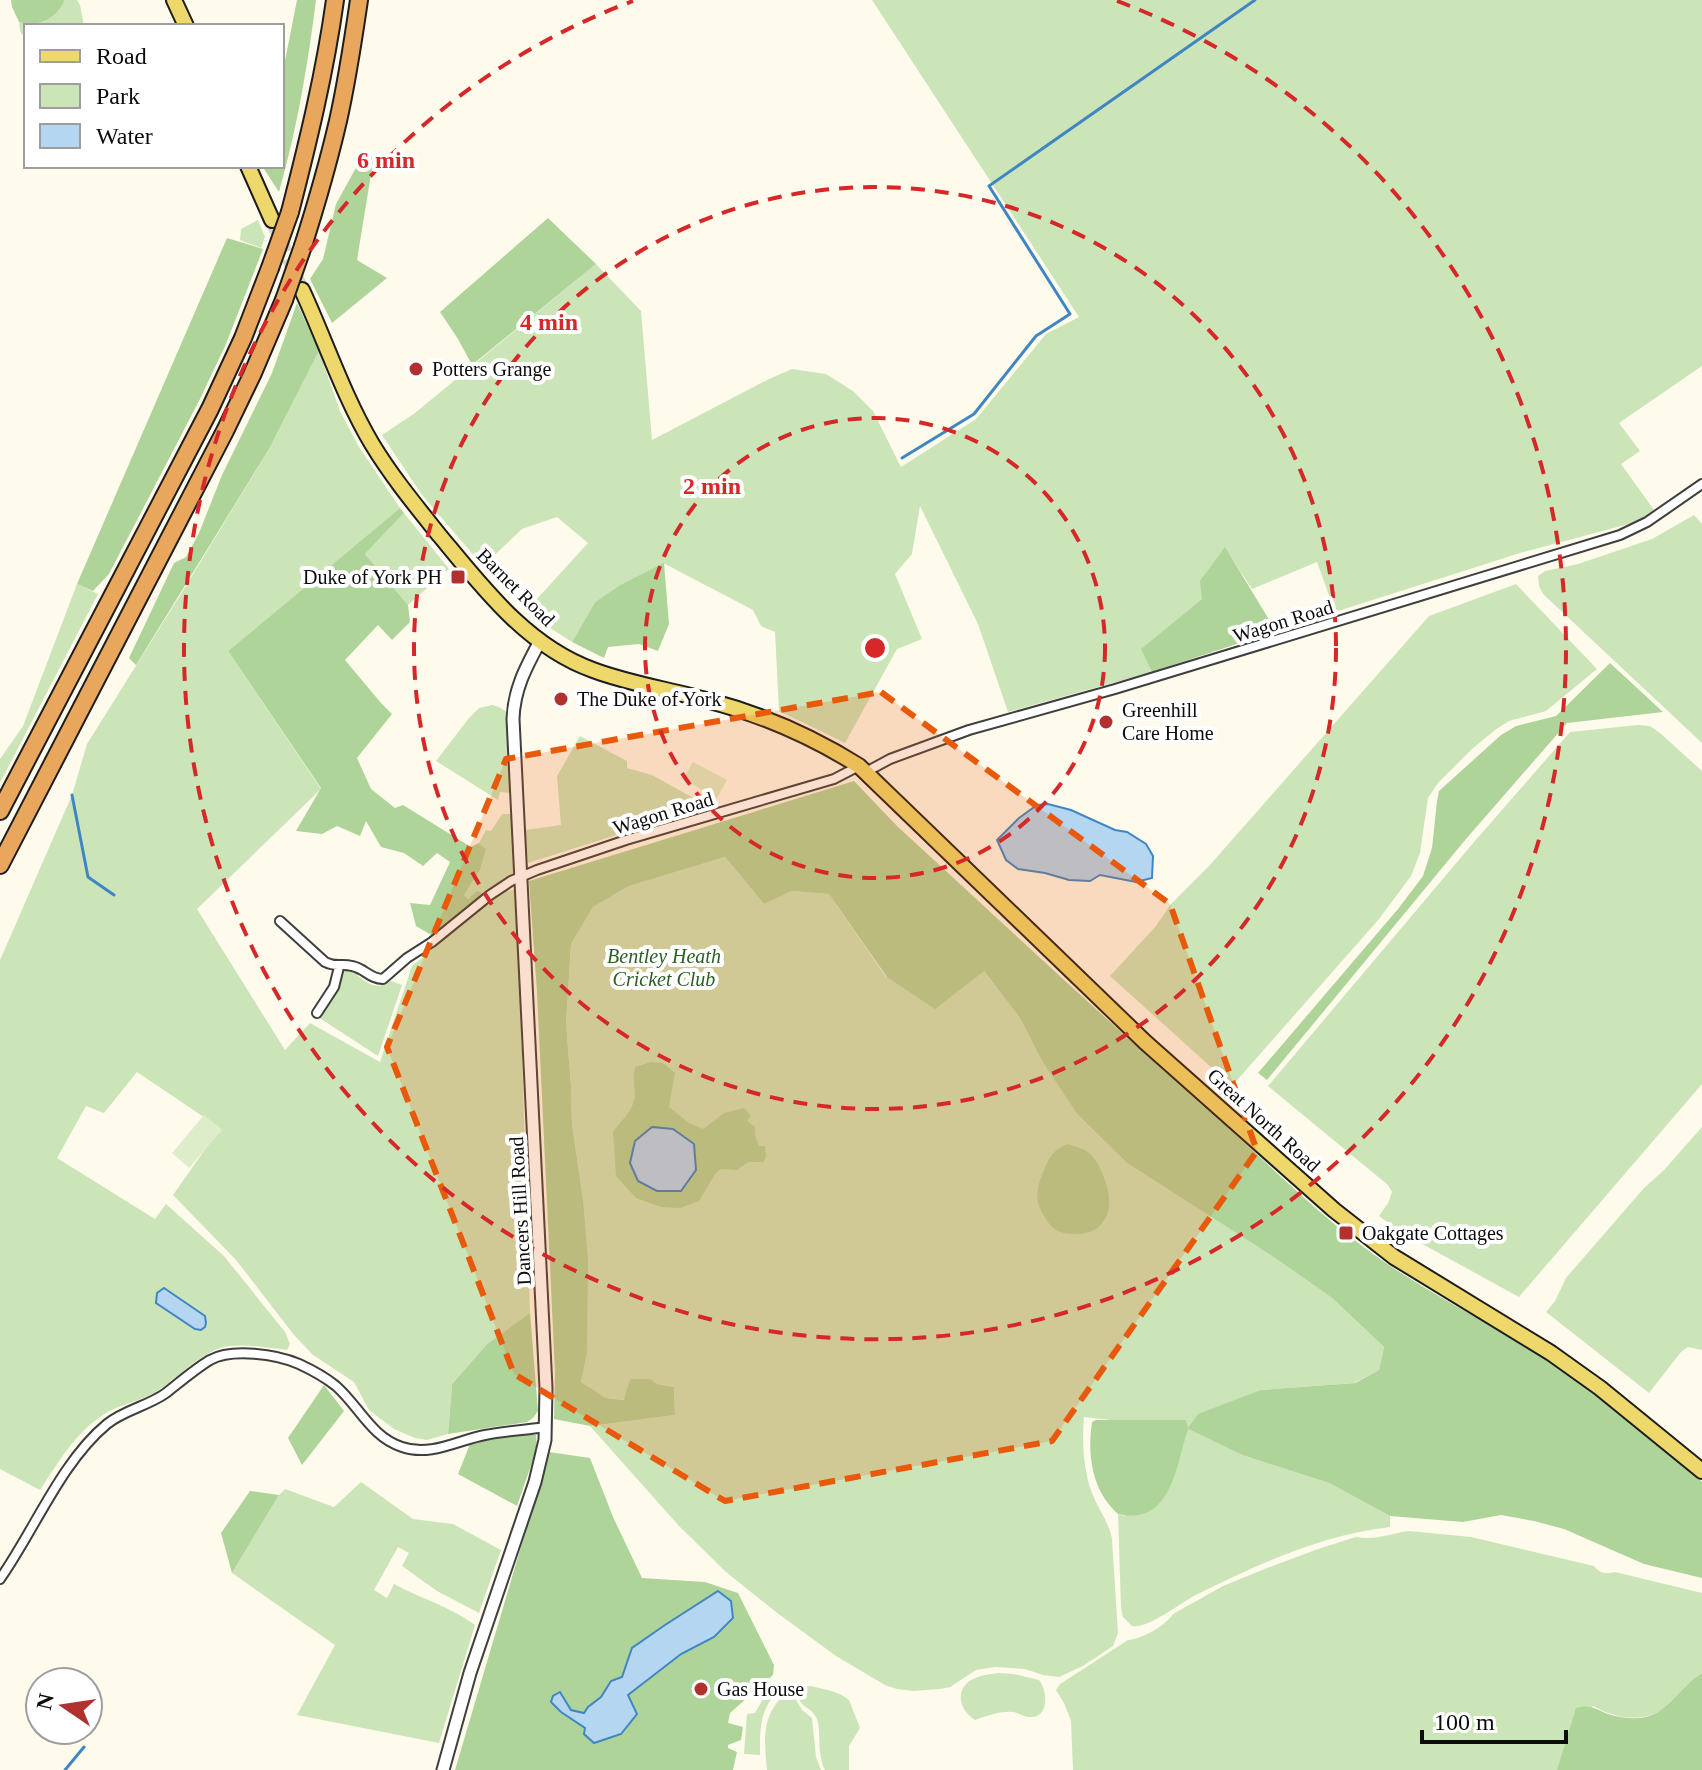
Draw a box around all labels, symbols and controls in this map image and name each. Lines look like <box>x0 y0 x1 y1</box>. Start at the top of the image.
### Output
legend <box>24 24 284 168</box>
text: Road <box>96 43 147 69</box>
text: Park <box>96 83 140 109</box>
text: Water <box>96 123 153 149</box>
text: 6 min <box>357 147 415 173</box>
text: 4 min <box>520 309 578 335</box>
place label: Potters Grange <box>432 358 552 381</box>
marker: Potters Grange <box>407 360 425 378</box>
text: 2 min <box>683 473 741 499</box>
street label: Barnet Road <box>473 544 559 630</box>
place label: Duke of York PH <box>303 566 442 588</box>
marker: Duke of York PH <box>449 568 467 586</box>
street label: Wagon Road <box>1230 595 1336 648</box>
centre of rings <box>861 634 889 662</box>
place label: The Duke of York <box>577 688 721 710</box>
marker: The Duke of York <box>552 690 570 708</box>
place label: Greenhill Care Home <box>1122 699 1214 744</box>
marker: Greenhill Care Home <box>1097 713 1115 731</box>
street label: Wagon Road <box>610 787 716 840</box>
park label: Bentley Heath Cricket Club <box>607 945 721 990</box>
street label: Great North Road <box>1203 1064 1325 1176</box>
street label: Dancers Hill Road <box>505 1136 535 1286</box>
place label: Oakgate Cottages <box>1362 1222 1504 1245</box>
marker: Oakgate Cottages <box>1337 1224 1355 1242</box>
north arrow <box>24 1666 104 1746</box>
place label: Gas House <box>717 1678 804 1700</box>
marker: Gas House <box>692 1680 710 1698</box>
text: N <box>31 1691 59 1712</box>
scale bar <box>1422 1694 1566 1744</box>
text: 100 m <box>1434 1709 1495 1735</box>

